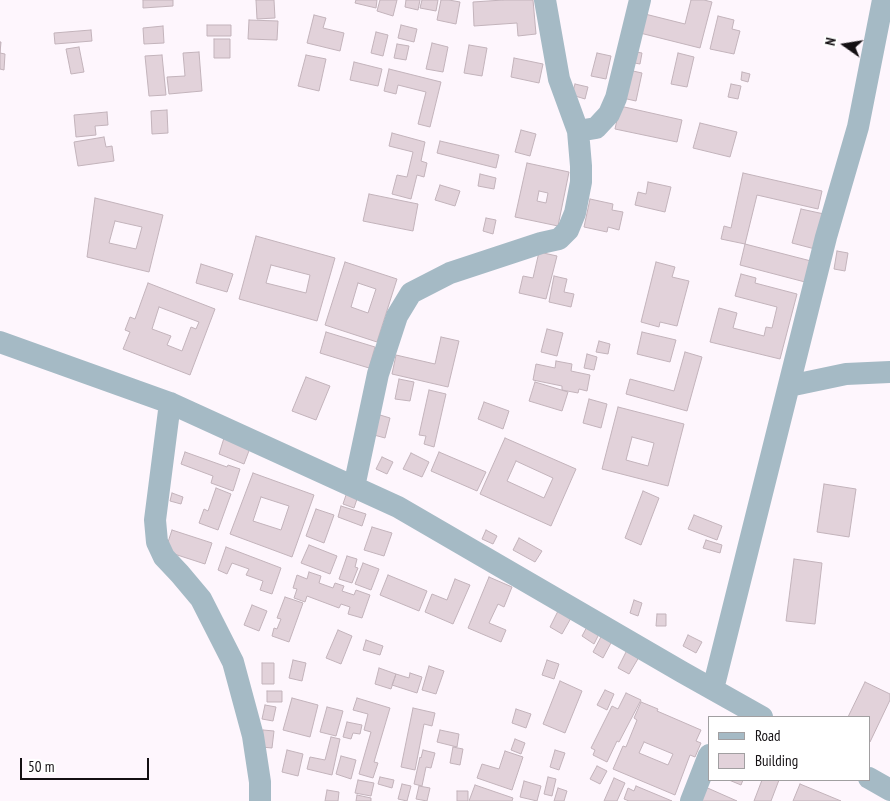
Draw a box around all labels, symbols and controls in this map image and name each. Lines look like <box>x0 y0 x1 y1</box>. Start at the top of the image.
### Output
north arrow <box>820 20 870 70</box>
text: N <box>821 36 840 47</box>
legend <box>708 716 870 781</box>
text: Road <box>755 726 781 745</box>
scale bar <box>22 748 151 780</box>
text: Building <box>755 751 798 770</box>
text: 50 m <box>28 757 54 776</box>

